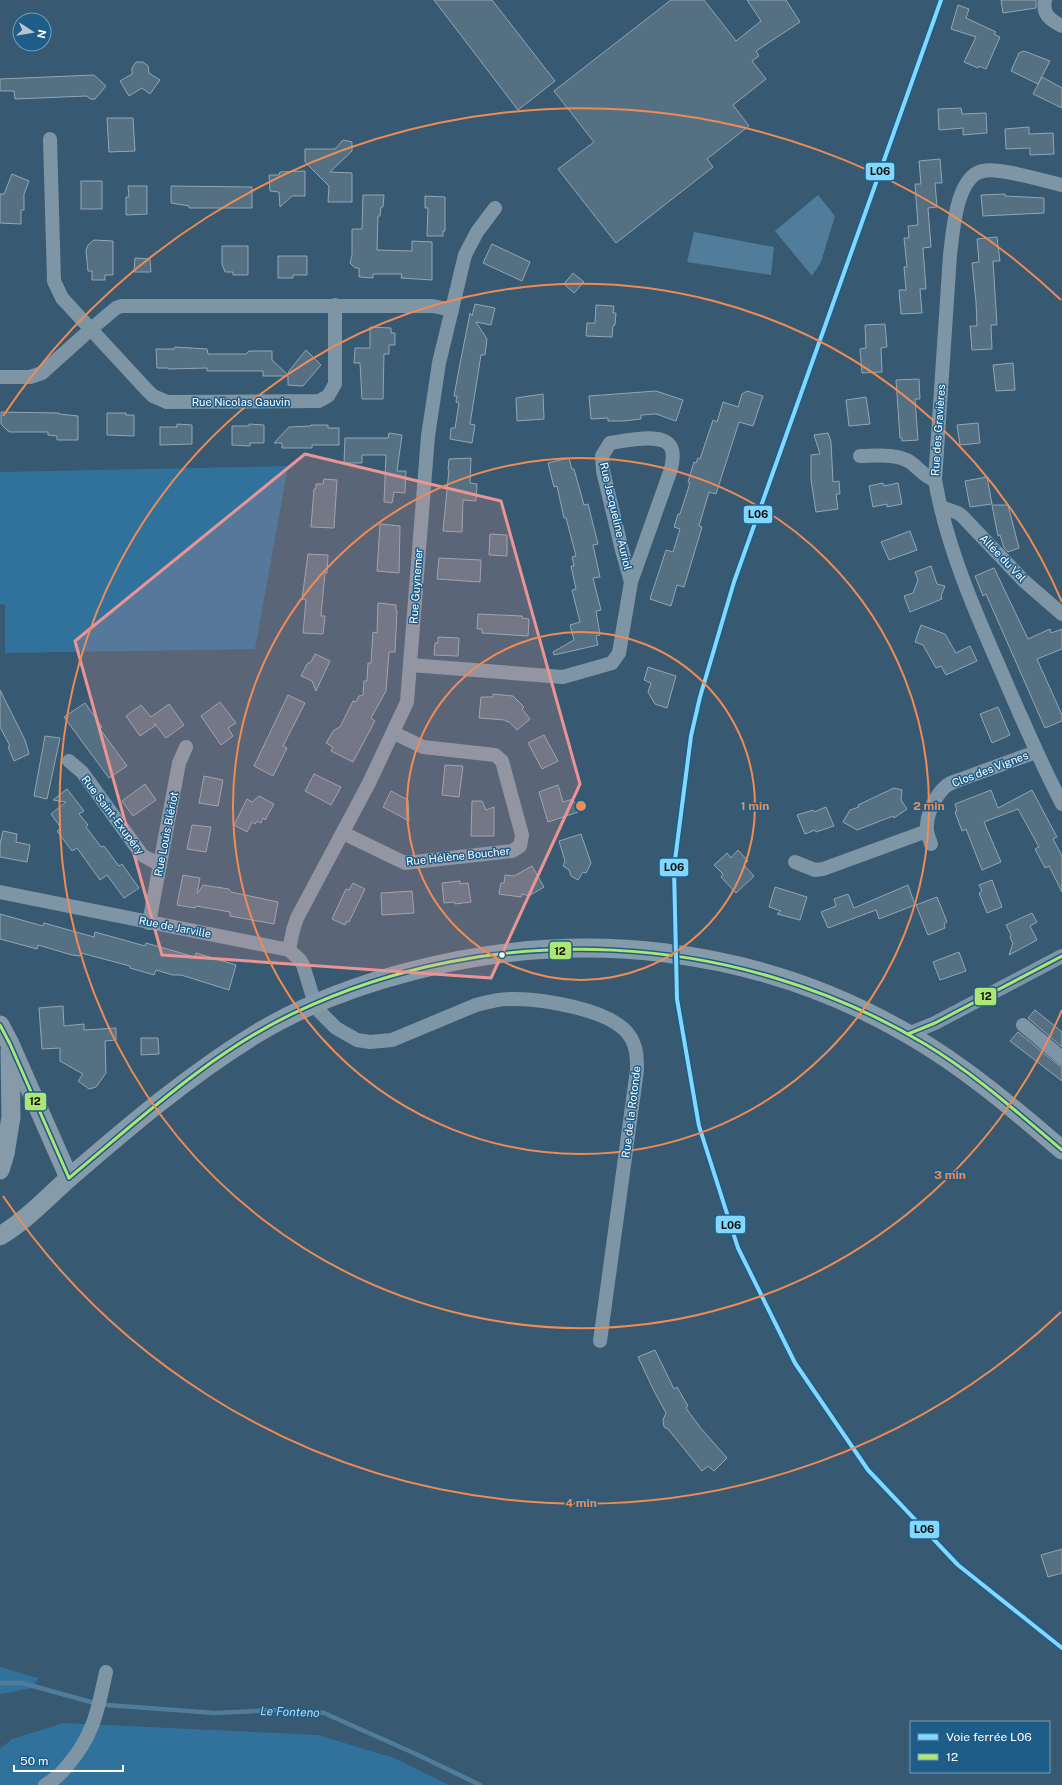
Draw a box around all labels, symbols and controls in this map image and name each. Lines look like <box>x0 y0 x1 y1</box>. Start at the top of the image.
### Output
north arrow <box>12 12 52 52</box>
text: N <box>35 29 49 40</box>
line badge: L06 <box>865 162 895 181</box>
text: L06 <box>870 165 890 177</box>
street label: Rue des Gravières <box>929 383 947 476</box>
street label: Rue Nicolas Gauvin <box>192 396 290 408</box>
street label: Rue Jacqueline Auriol <box>598 461 634 571</box>
line badge: L06 <box>743 505 773 524</box>
text: L06 <box>748 508 768 520</box>
street label: Allée du Val <box>978 532 1028 584</box>
street label: Rue Guynemer <box>407 548 425 624</box>
street label: Clos des Vignes <box>950 749 1030 789</box>
street label: Rue Saint-Exupéry <box>79 773 147 857</box>
street label: Rue Louis Blériot <box>152 791 180 877</box>
centre of rings <box>574 799 588 813</box>
text: 1 min <box>741 799 769 813</box>
text: 2 min <box>913 799 945 813</box>
street label: Rue Hélène Boucher <box>405 845 511 867</box>
line badge: L06 <box>659 858 689 877</box>
text: L06 <box>664 861 684 873</box>
street label: Rue de Jarville <box>138 914 212 940</box>
line badge: 12 <box>549 941 572 960</box>
text: 12 <box>554 945 566 957</box>
unlabelled marker <box>497 950 507 960</box>
line badge: 12 <box>974 987 997 1006</box>
text: 12 <box>980 990 992 1002</box>
street label: Rue de la Rotonde <box>619 1065 643 1159</box>
line badge: 12 <box>24 1092 47 1111</box>
text: 12 <box>29 1095 41 1107</box>
text: 3 min <box>934 1168 966 1182</box>
line badge: L06 <box>715 1215 746 1234</box>
text: L06 <box>721 1219 741 1231</box>
text: 4 min <box>565 1496 597 1510</box>
line badge: L06 <box>909 1520 940 1539</box>
text: L06 <box>914 1523 934 1535</box>
water label: Le Fonteno <box>260 1704 320 1720</box>
legend <box>910 1721 1050 1773</box>
text: Voie ferrée L06 <box>946 1730 1032 1744</box>
scale bar <box>14 1747 123 1773</box>
text: 12 <box>946 1750 958 1764</box>
text: 50 m <box>20 1754 48 1768</box>

